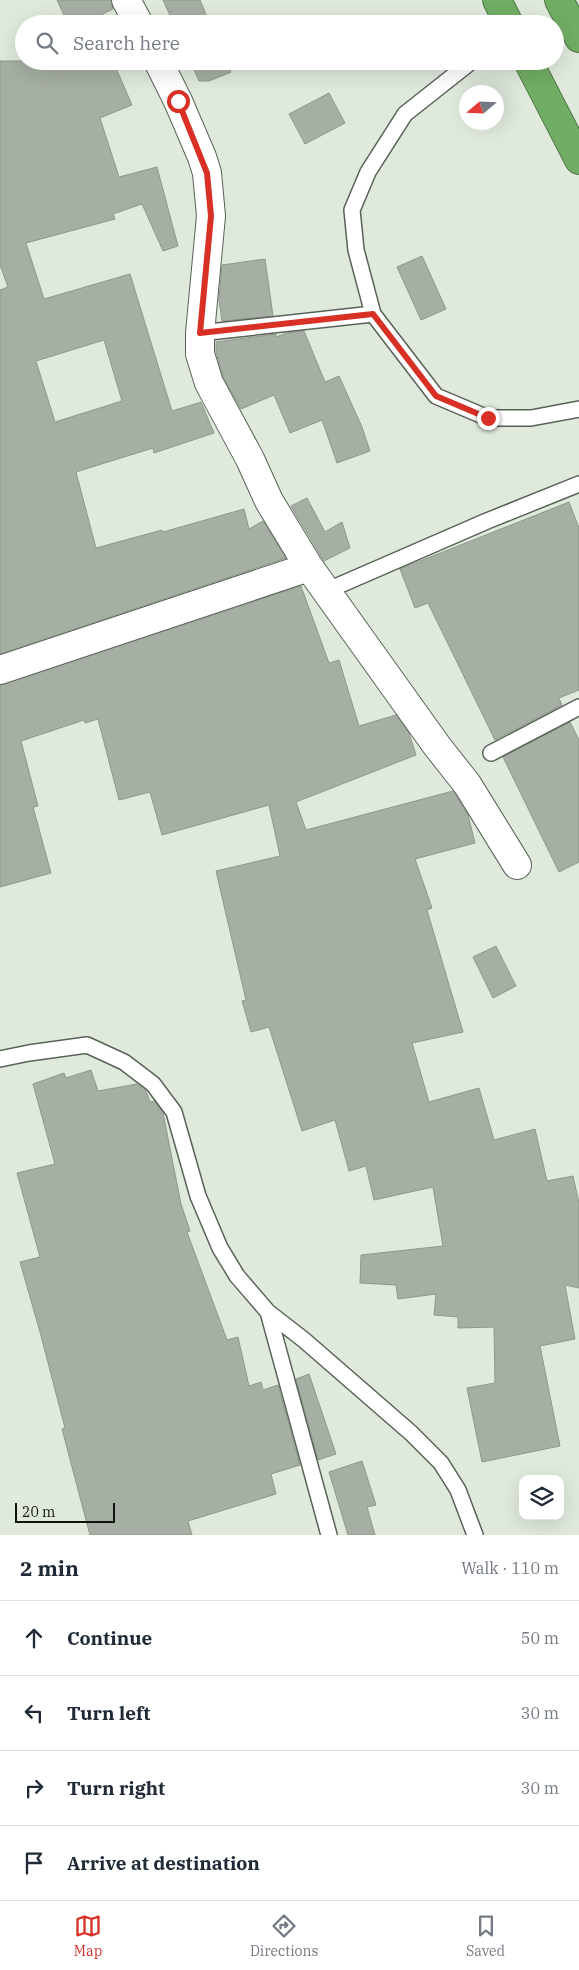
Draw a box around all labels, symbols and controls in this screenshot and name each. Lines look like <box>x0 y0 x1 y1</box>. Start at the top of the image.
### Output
search box <box>15 15 564 70</box>
icon: search <box>33 29 61 57</box>
text: Search here <box>73 31 180 55</box>
north arrow <box>459 85 504 130</box>
route start <box>167 90 190 113</box>
route end <box>477 407 500 430</box>
map controls <box>519 1475 564 1520</box>
button: layers <box>519 1475 564 1520</box>
scale bar <box>15 1500 115 1523</box>
text: 20 m <box>22 1503 55 1521</box>
text: 2 min <box>20 1554 79 1582</box>
text: Walk · 110 m <box>461 1558 559 1578</box>
icon: ahead <box>20 1624 48 1652</box>
text: Continue <box>67 1626 152 1650</box>
text: 50 m <box>521 1628 559 1648</box>
icon: left <box>20 1699 48 1727</box>
text: Turn left <box>67 1701 150 1725</box>
text: 30 m <box>521 1703 559 1723</box>
icon: right <box>20 1774 48 1802</box>
text: Turn right <box>67 1776 165 1800</box>
text: 30 m <box>521 1778 559 1798</box>
icon: arrive <box>20 1849 48 1877</box>
text: Arrive at destination <box>67 1851 260 1875</box>
tab: Map <box>74 1912 102 1960</box>
tab: Directions <box>250 1912 318 1960</box>
tab: Saved <box>466 1912 505 1960</box>

